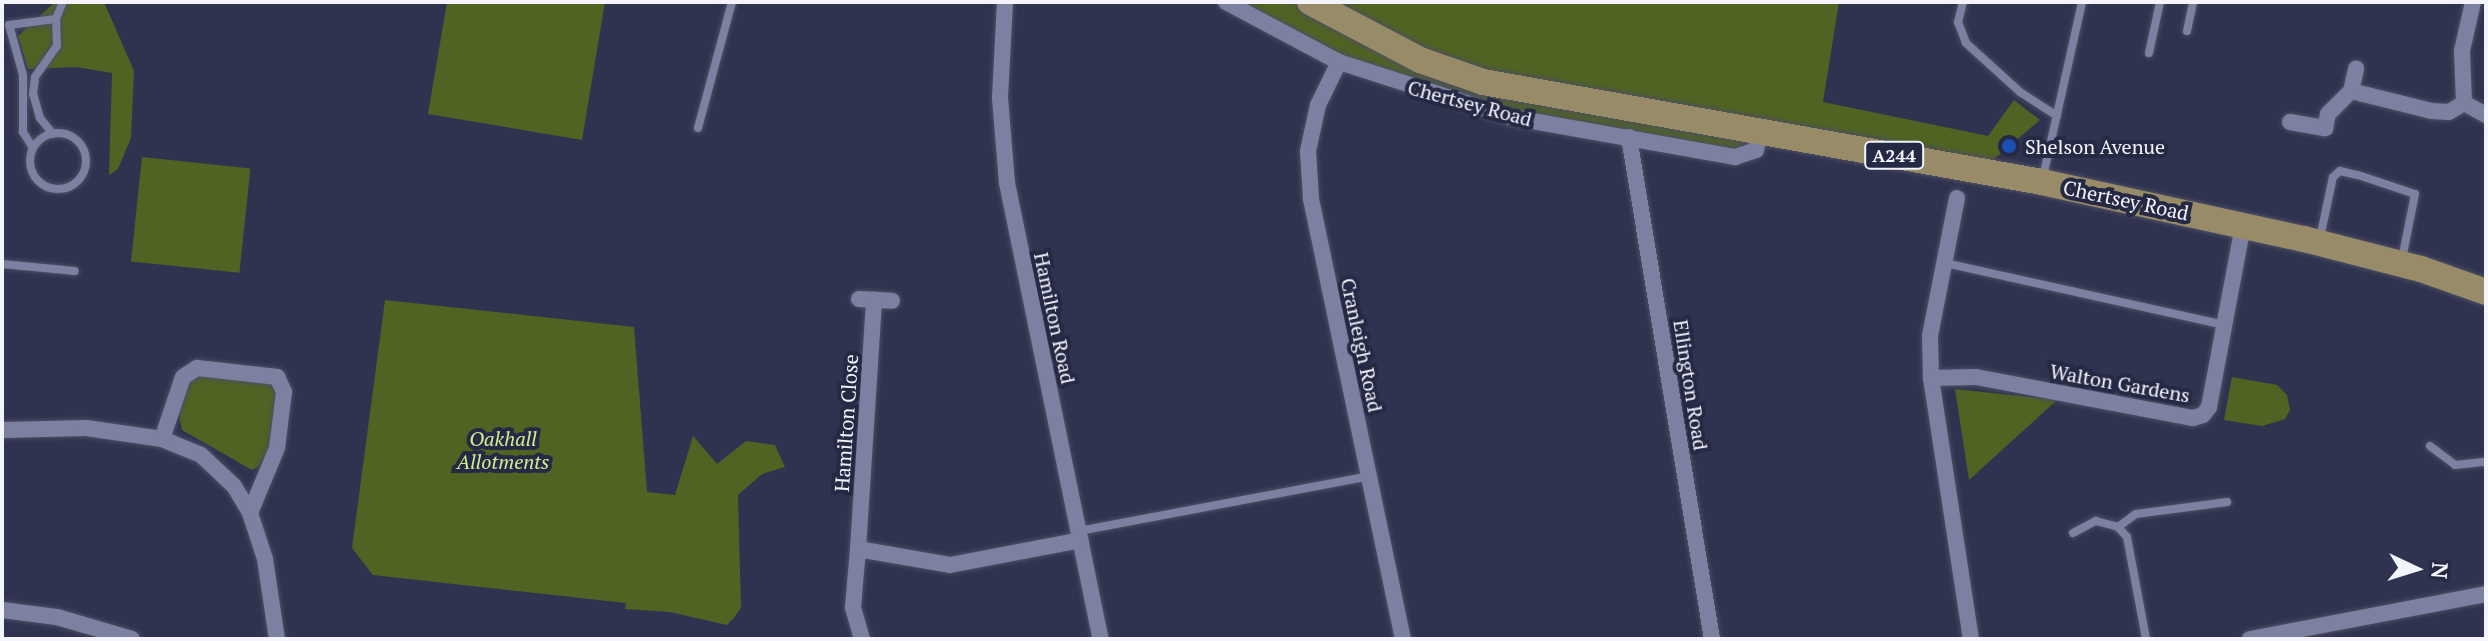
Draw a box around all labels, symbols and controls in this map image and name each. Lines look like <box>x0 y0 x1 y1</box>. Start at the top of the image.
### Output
street label: Chertsey Road <box>1405 75 1535 131</box>
place label: Shelson Avenue <box>2025 134 2165 158</box>
marker: Shelson Avenue <box>2000 137 2018 155</box>
road number: A244 <box>1864 141 1924 169</box>
street label: Chertsey Road <box>2061 175 2191 225</box>
street label: Hamilton Road <box>1029 250 1081 386</box>
street label: Cranleigh Road <box>1336 276 1388 414</box>
street label: Ellington Road <box>1669 318 1713 452</box>
street label: Hamilton Close <box>829 353 863 493</box>
street label: Walton Gardens <box>2048 359 2192 407</box>
park label: Oakhall Allotments <box>457 427 549 474</box>
north arrow <box>2376 529 2456 609</box>
text: N <box>2425 561 2455 580</box>

